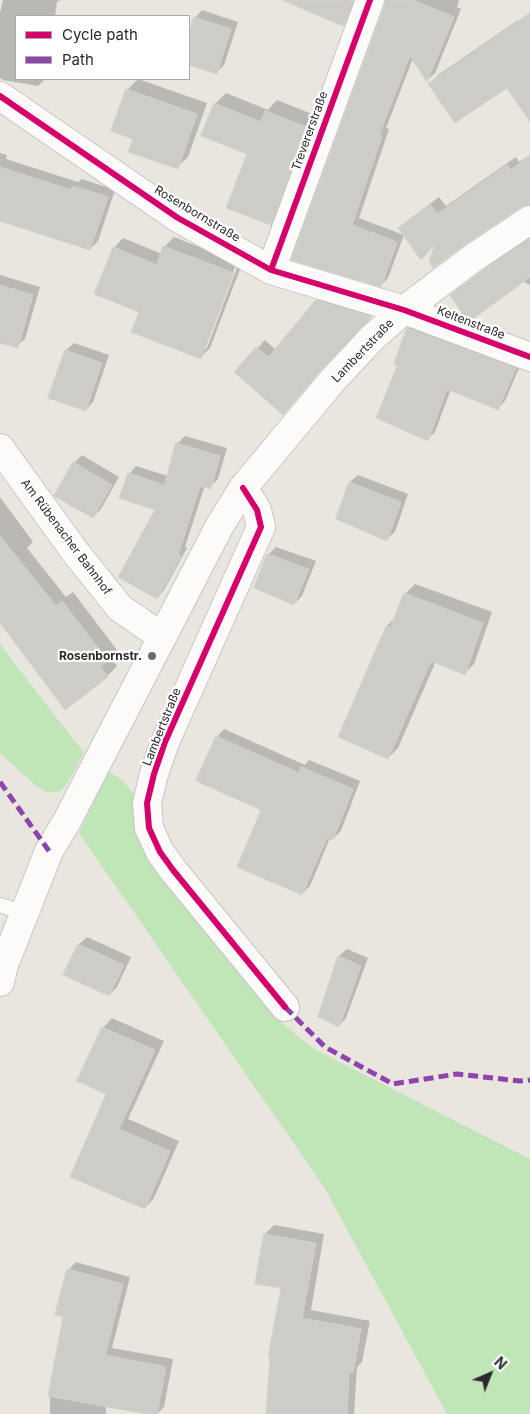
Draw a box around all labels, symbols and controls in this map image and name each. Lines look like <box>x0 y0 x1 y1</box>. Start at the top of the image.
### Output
legend <box>15 15 190 80</box>
text: Cycle path <box>62 25 138 44</box>
text: Path <box>62 50 94 69</box>
street label: Trevererstraße <box>289 89 331 173</box>
street label: Rosenbornstraße <box>152 183 242 245</box>
street label: Keltenstraße <box>435 303 507 343</box>
street label: Lambertstraße <box>329 316 397 386</box>
street label: Am Rübenacher Bahnhof <box>18 476 114 598</box>
place label: Rosenbornstr. <box>59 649 142 663</box>
marker: Rosenbornstr. <box>146 650 158 662</box>
street label: Lambertstraße <box>140 686 184 768</box>
north arrow <box>465 1349 515 1399</box>
text: N <box>491 1353 511 1373</box>

